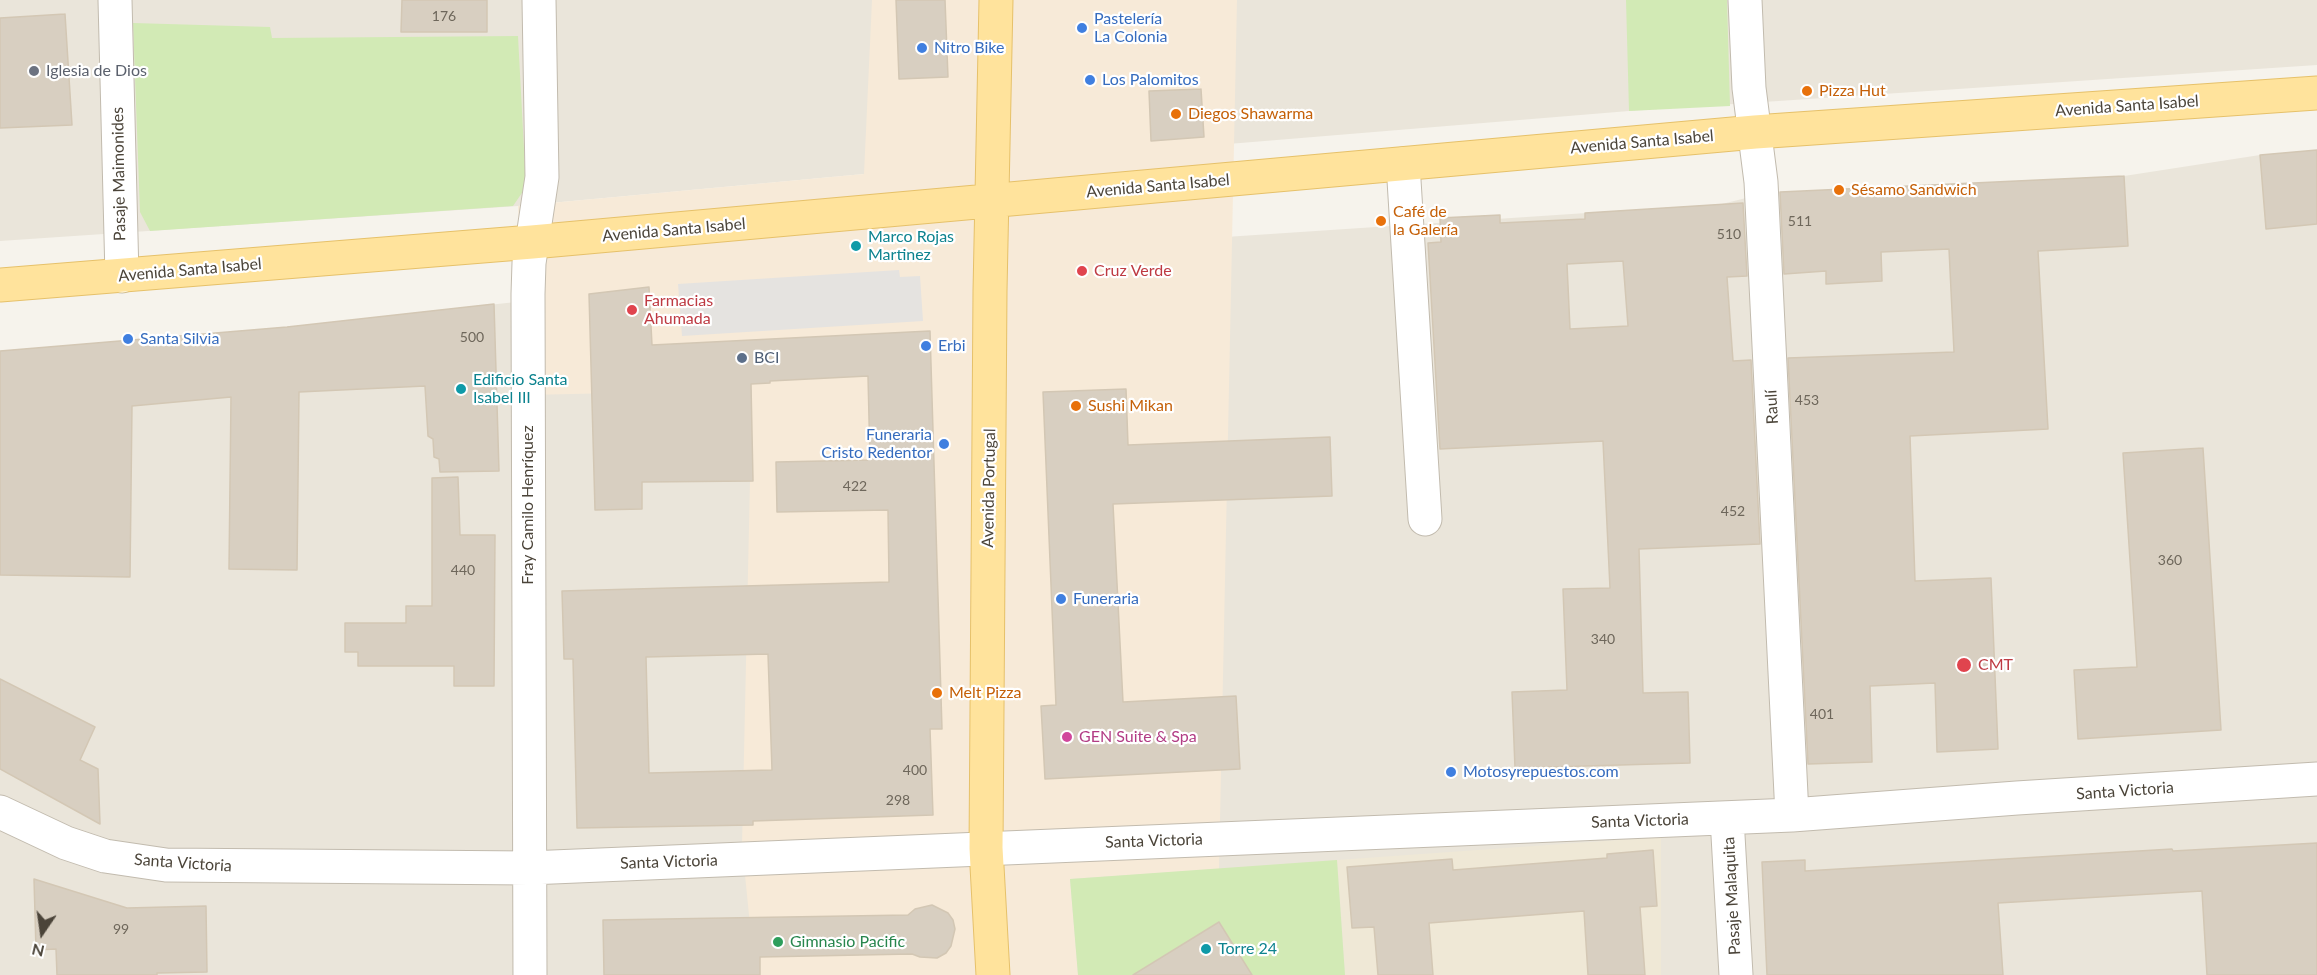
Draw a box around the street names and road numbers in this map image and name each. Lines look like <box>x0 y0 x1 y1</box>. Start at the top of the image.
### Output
street label: Avenida Santa Isabel <box>2055 91 2199 121</box>
street label: Pasaje Maimonides <box>108 107 130 241</box>
street label: Avenida Santa Isabel <box>1570 126 1714 158</box>
street label: Avenida Santa Isabel <box>1086 170 1230 202</box>
street label: Avenida Santa Isabel <box>602 214 746 246</box>
street label: Avenida Santa Isabel <box>118 254 262 286</box>
street label: Raulí <box>1762 389 1782 425</box>
street label: Fray Camilo Henríquez <box>518 425 538 585</box>
street label: Avenida Portugal <box>978 428 1000 548</box>
street label: Santa Victoria <box>2076 778 2174 804</box>
street label: Santa Victoria <box>1591 810 1689 832</box>
street label: Santa Victoria <box>1105 830 1203 852</box>
street label: Pasaje Malaquita <box>1719 836 1745 956</box>
street label: Santa Victoria <box>134 850 232 876</box>
street label: Santa Victoria <box>620 851 718 873</box>

